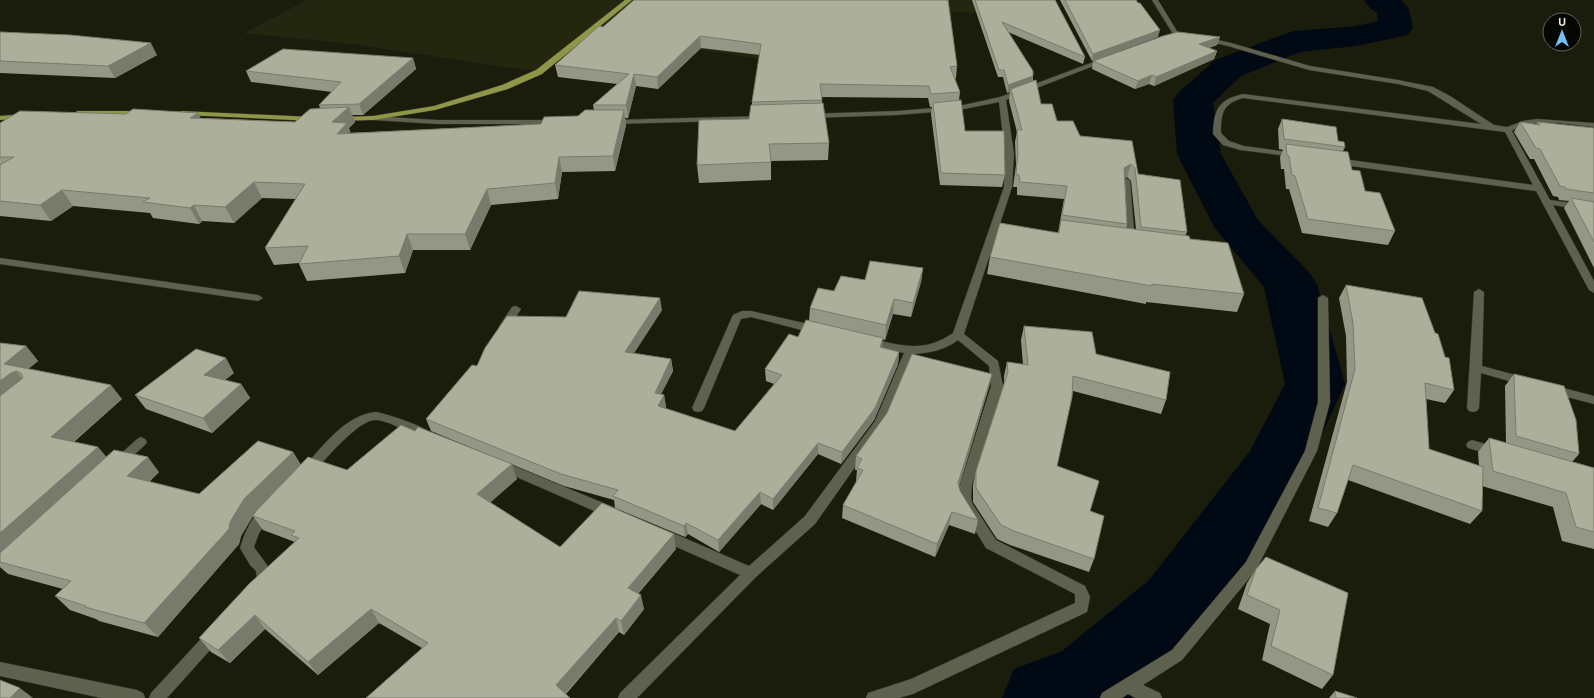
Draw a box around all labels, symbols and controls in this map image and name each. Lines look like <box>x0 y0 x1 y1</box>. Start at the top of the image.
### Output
north arrow <box>1542 12 1582 52</box>
text: U <box>1558 16 1566 29</box>

